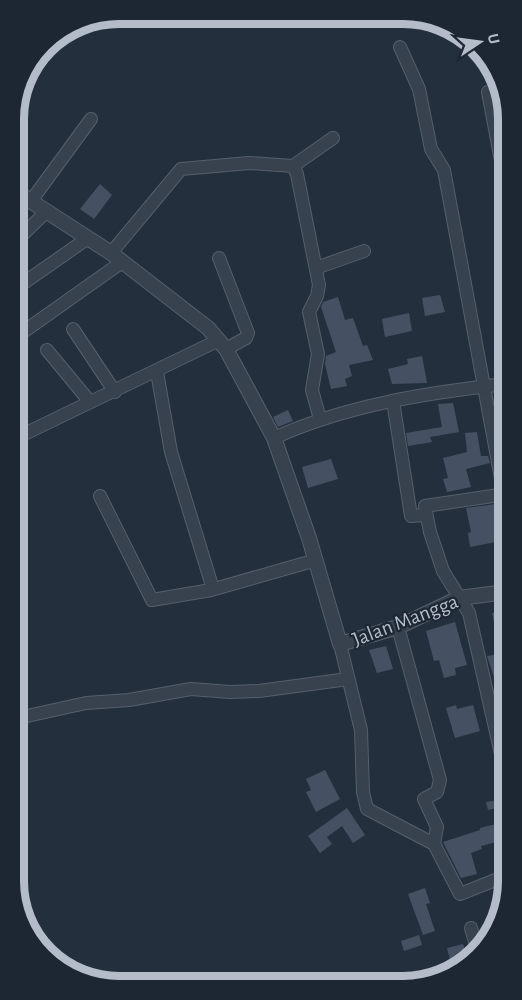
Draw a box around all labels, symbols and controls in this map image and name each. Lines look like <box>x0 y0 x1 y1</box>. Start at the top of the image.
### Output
north arrow <box>450 12 510 72</box>
text: U <box>485 32 503 46</box>
street label: Jalan Mangga <box>349 591 461 650</box>

